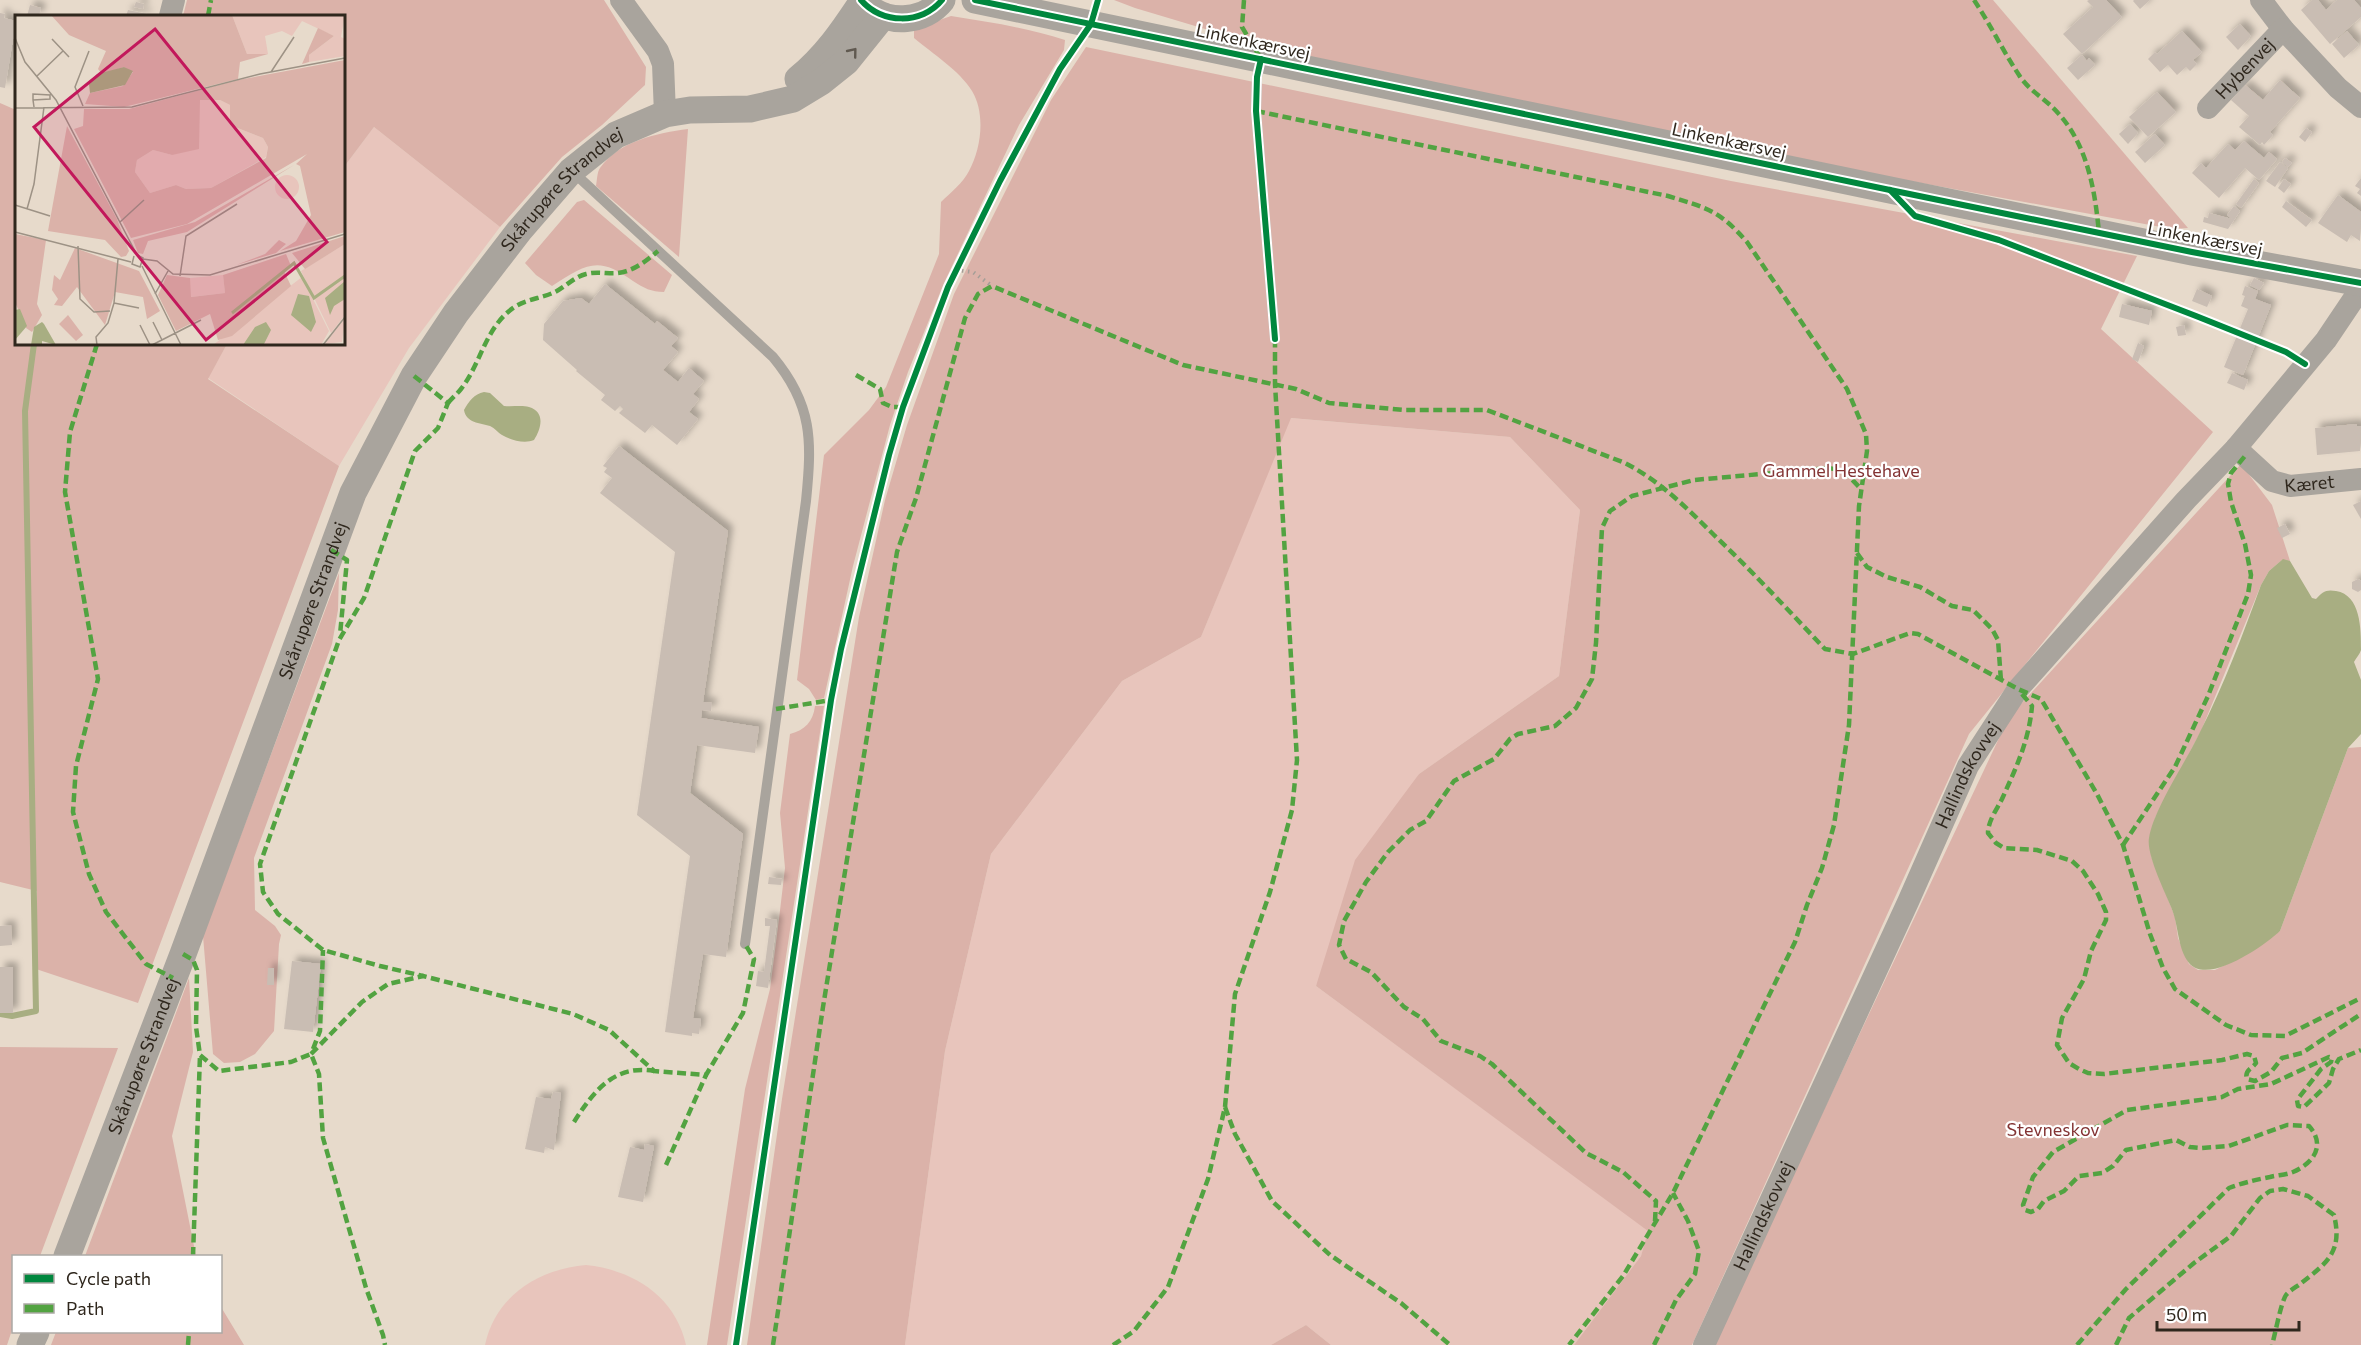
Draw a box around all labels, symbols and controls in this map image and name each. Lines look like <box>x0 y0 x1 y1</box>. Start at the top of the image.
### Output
inset map <box>15 15 345 345</box>
street label: Linkenkærsvej <box>1194 18 1313 64</box>
street label: Hybenvej <box>2210 33 2279 103</box>
one-way arrow <box>846 48 857 59</box>
street label: Linkenkærsvej <box>1670 117 1789 163</box>
street label: Skårupøre Strandvej <box>495 122 626 255</box>
street label: Linkenkærsvej <box>2146 216 2265 260</box>
park label: Gammel Hestehave <box>1762 459 1920 481</box>
street label: Kæret <box>2283 470 2335 497</box>
street label: Skårupøre Strandvej <box>273 519 351 682</box>
street label: Hallindskovvej <box>1930 717 2004 832</box>
street label: Skårupøre Strandvej <box>103 974 183 1137</box>
park label: Stevneskov <box>2006 1118 2100 1140</box>
street label: Hallindskovvej <box>1728 1158 1797 1274</box>
legend <box>12 1255 222 1333</box>
text: Cycle path <box>66 1267 151 1289</box>
scale bar <box>2157 1294 2300 1332</box>
text: Path <box>66 1297 104 1319</box>
text: 50 m <box>2166 1303 2207 1325</box>

